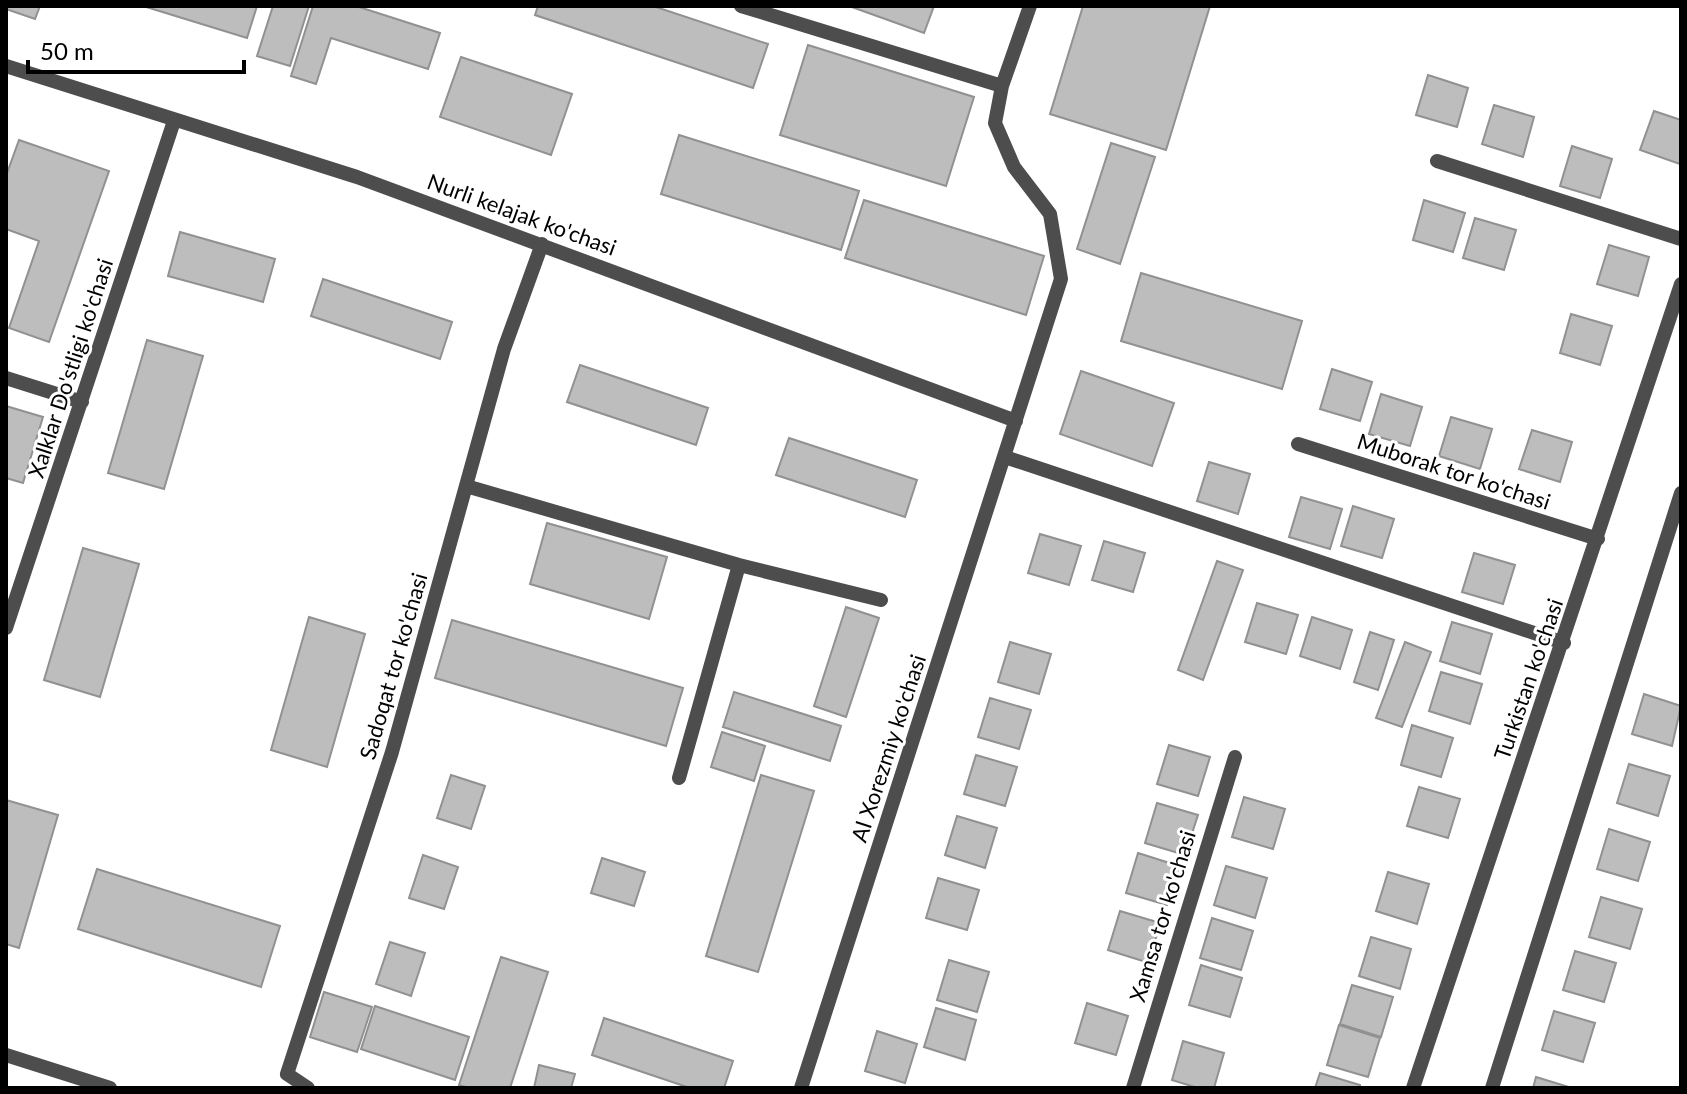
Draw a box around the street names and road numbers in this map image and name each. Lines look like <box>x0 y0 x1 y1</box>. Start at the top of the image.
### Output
street label: Nurli kelajak ko'chasi <box>424 167 620 261</box>
street label: Xalklar Do'stligi ko'chasi <box>22 255 118 481</box>
street label: Muborak tor ko'chasi <box>1354 427 1554 515</box>
street label: Sadoqat tor ko'chasi <box>353 570 433 762</box>
street label: Turkistan ko'chasi <box>1488 595 1568 763</box>
street label: Al Xorezmiy ko'chasi <box>845 651 931 845</box>
street label: Xamsa tor ko'chasi <box>1123 827 1201 1005</box>

